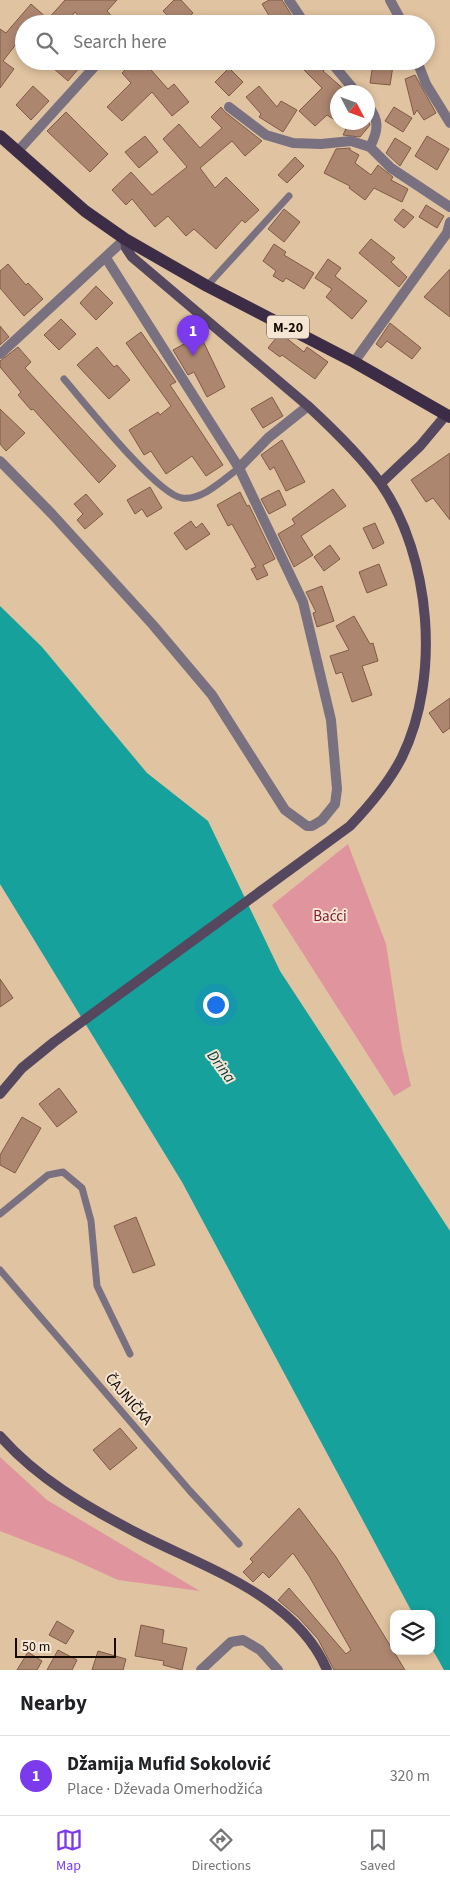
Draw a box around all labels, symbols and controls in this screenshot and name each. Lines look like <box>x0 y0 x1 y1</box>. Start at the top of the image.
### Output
search box <box>15 15 435 70</box>
icon: search <box>33 29 61 57</box>
text: Search here <box>73 29 167 56</box>
north arrow <box>330 85 375 130</box>
pin: 1 <box>177 315 209 356</box>
road number: M-20 <box>267 316 309 338</box>
park label: Baćci <box>313 906 347 927</box>
your location <box>203 992 229 1018</box>
water label: Drina <box>202 1046 241 1088</box>
street label: ČAJNIČKA <box>100 1369 158 1431</box>
map controls <box>390 1610 435 1655</box>
button: layers <box>390 1610 435 1655</box>
scale bar <box>15 1635 116 1658</box>
text: 50 m <box>22 1637 50 1657</box>
text: Nearby <box>20 1688 87 1718</box>
text: Džamija Mufid Sokolović <box>67 1751 271 1778</box>
text: 1 <box>32 1765 40 1787</box>
text: 320 m <box>390 1765 430 1787</box>
text: Place · Dževada Omerhodžića <box>67 1778 263 1800</box>
tab: Map <box>55 1826 83 1876</box>
tab: Directions <box>192 1826 251 1876</box>
tab: Saved <box>360 1826 395 1876</box>

